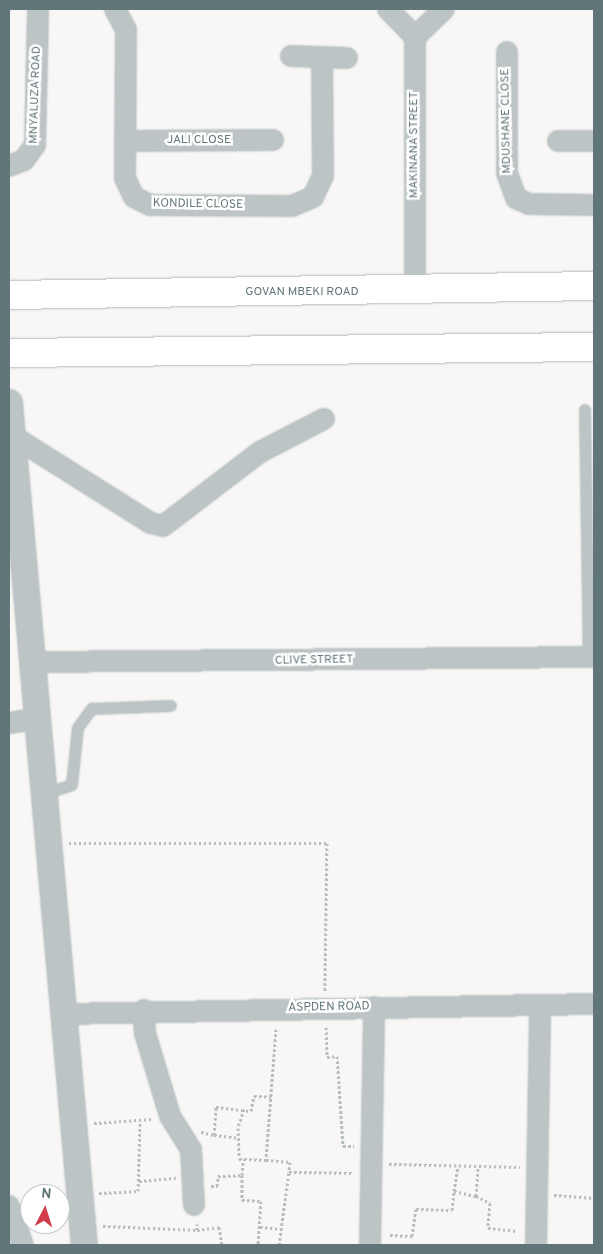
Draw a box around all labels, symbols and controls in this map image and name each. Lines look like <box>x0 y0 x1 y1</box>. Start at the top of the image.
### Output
street label: MNYALUZA ROAD <box>27 46 45 144</box>
street label: MDUSHANE CLOSE <box>499 68 515 174</box>
street label: MAKINANA STREET <box>408 91 422 199</box>
street label: JALI CLOSE <box>167 134 231 148</box>
street label: KONDILE CLOSE <box>153 197 243 213</box>
street label: GOVAN MBEKI ROAD <box>245 286 359 300</box>
street label: CLIVE STREET <box>275 653 353 669</box>
street label: ASPDEN ROAD <box>288 1000 370 1016</box>
north arrow <box>20 1184 70 1234</box>
text: N <box>41 1186 52 1203</box>

